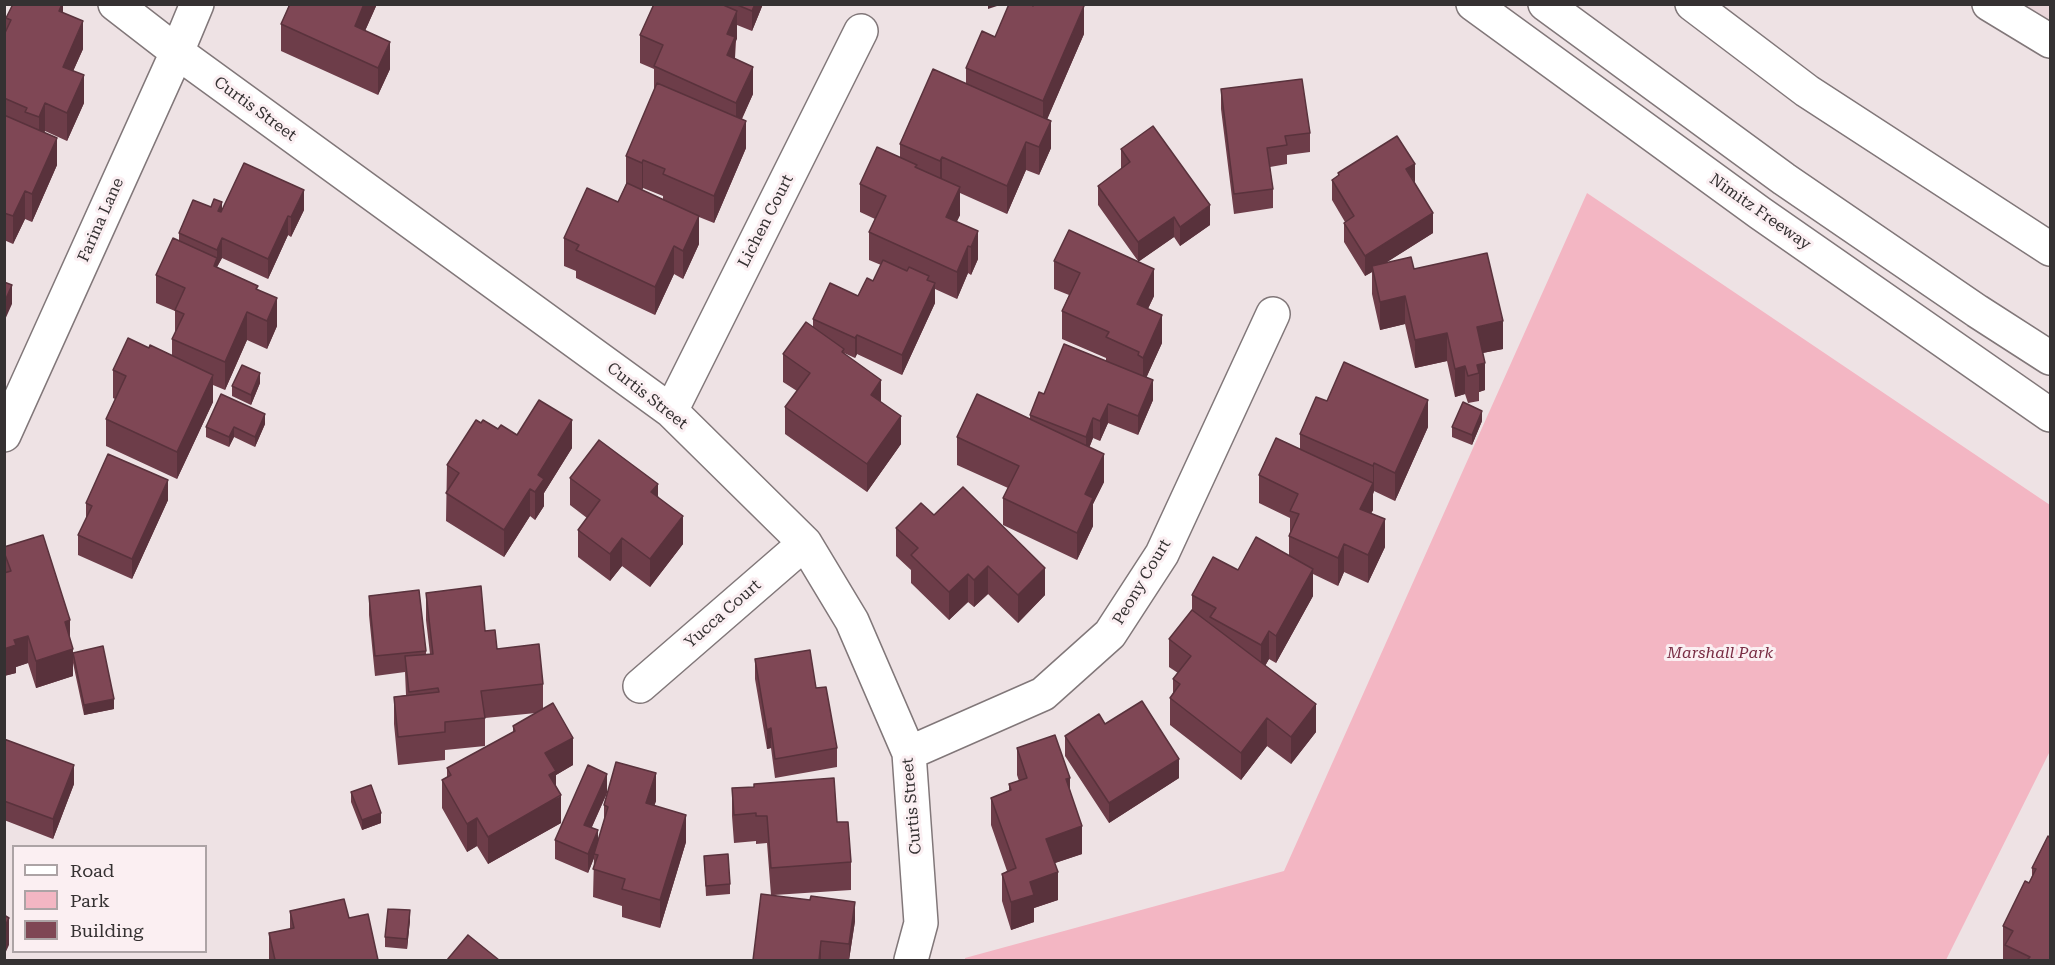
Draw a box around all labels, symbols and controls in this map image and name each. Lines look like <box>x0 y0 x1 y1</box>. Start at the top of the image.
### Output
street label: Curtis Street <box>210 73 300 145</box>
street label: Nimitz Freeway <box>1706 170 1814 254</box>
street label: Lichen Court <box>734 171 798 271</box>
street label: Farina Lane <box>74 175 128 265</box>
street label: Curtis Street <box>603 359 691 433</box>
street label: Peony Court <box>1109 536 1175 628</box>
street label: Yucca Court <box>681 576 765 652</box>
park label: Marshall Park <box>1667 643 1773 663</box>
street label: Curtis Street <box>898 757 926 855</box>
legend <box>12 845 207 953</box>
text: Road <box>70 860 114 881</box>
text: Park <box>70 890 110 911</box>
text: Building <box>70 920 144 941</box>

